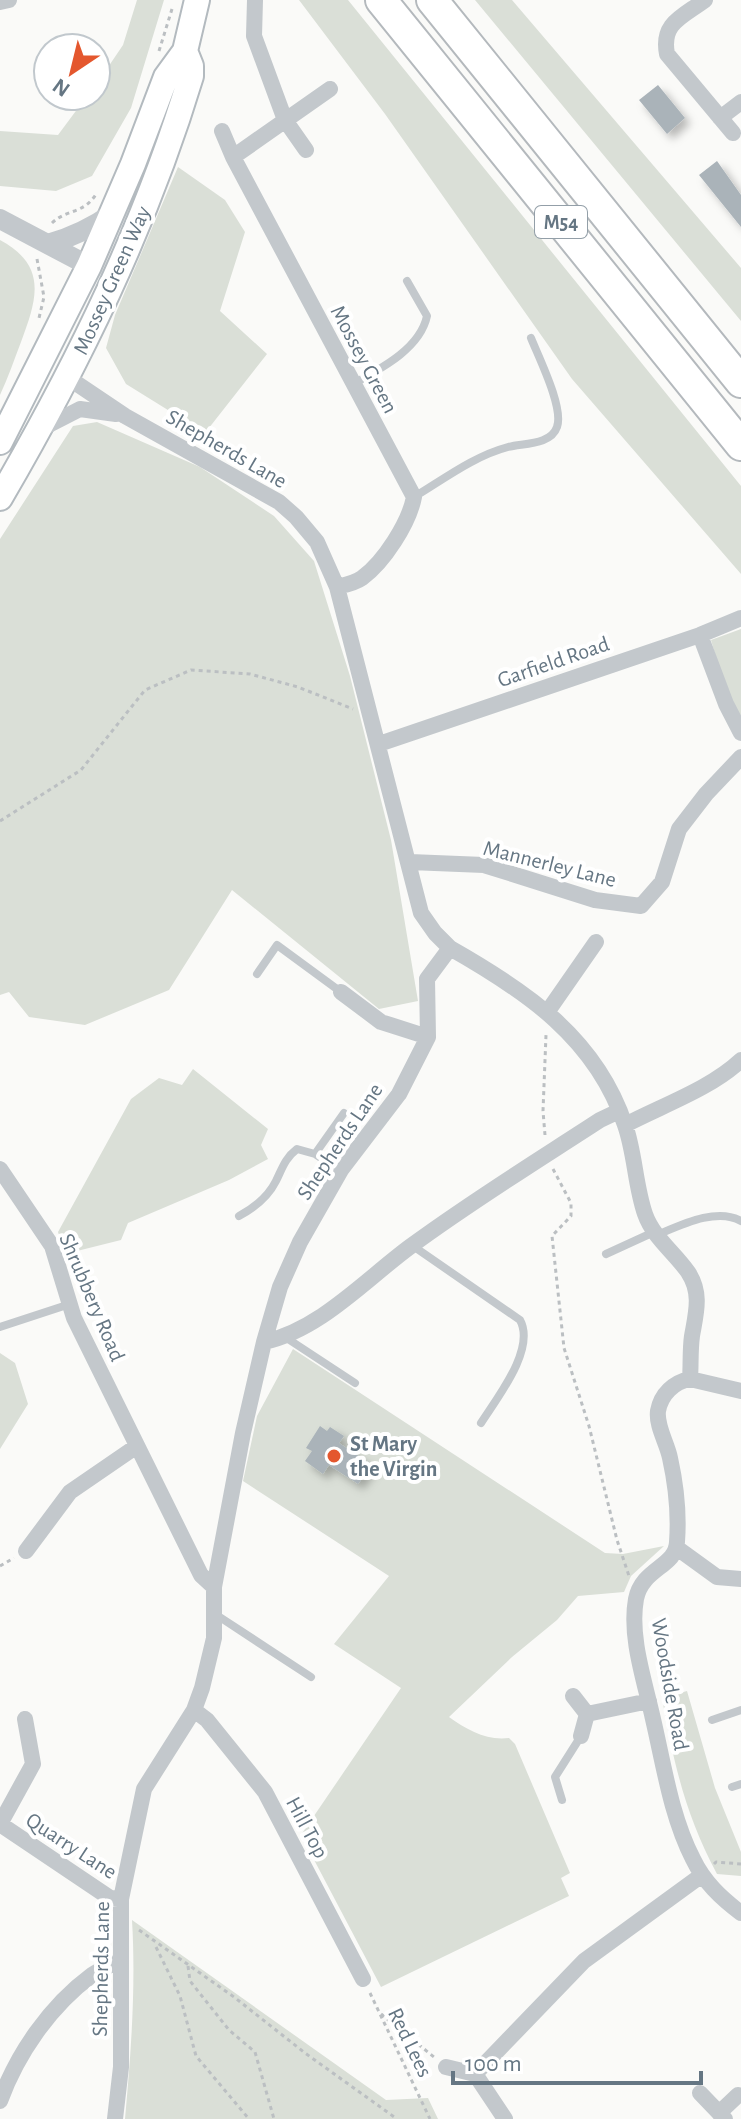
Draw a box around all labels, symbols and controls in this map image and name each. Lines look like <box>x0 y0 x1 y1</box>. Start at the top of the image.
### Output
north arrow <box>32 32 112 112</box>
text: N <box>49 74 74 101</box>
street label: Mossey Green Way <box>69 202 155 358</box>
road number: M54 <box>535 206 587 238</box>
street label: Mossey Green <box>327 302 402 417</box>
street label: Shepherds Lane <box>162 405 291 492</box>
street label: Garfield Road <box>495 633 612 691</box>
street label: Mannerley Lane <box>481 837 618 891</box>
street label: Shepherds Lane <box>293 1079 387 1204</box>
street label: Shrubbery Road <box>55 1230 129 1365</box>
place label: St Mary the Virgin <box>350 1433 437 1480</box>
marker: St Mary the Virgin <box>325 1447 343 1465</box>
street label: Woodside Road <box>648 1616 692 1752</box>
street label: Hill Top <box>282 1793 332 1862</box>
street label: Quarry Lane <box>22 1808 121 1883</box>
street label: Shepherds Lane <box>89 1901 113 2037</box>
street label: Red Lees <box>384 2004 436 2080</box>
scale bar <box>453 2035 701 2085</box>
text: 100 m <box>465 2052 522 2076</box>

